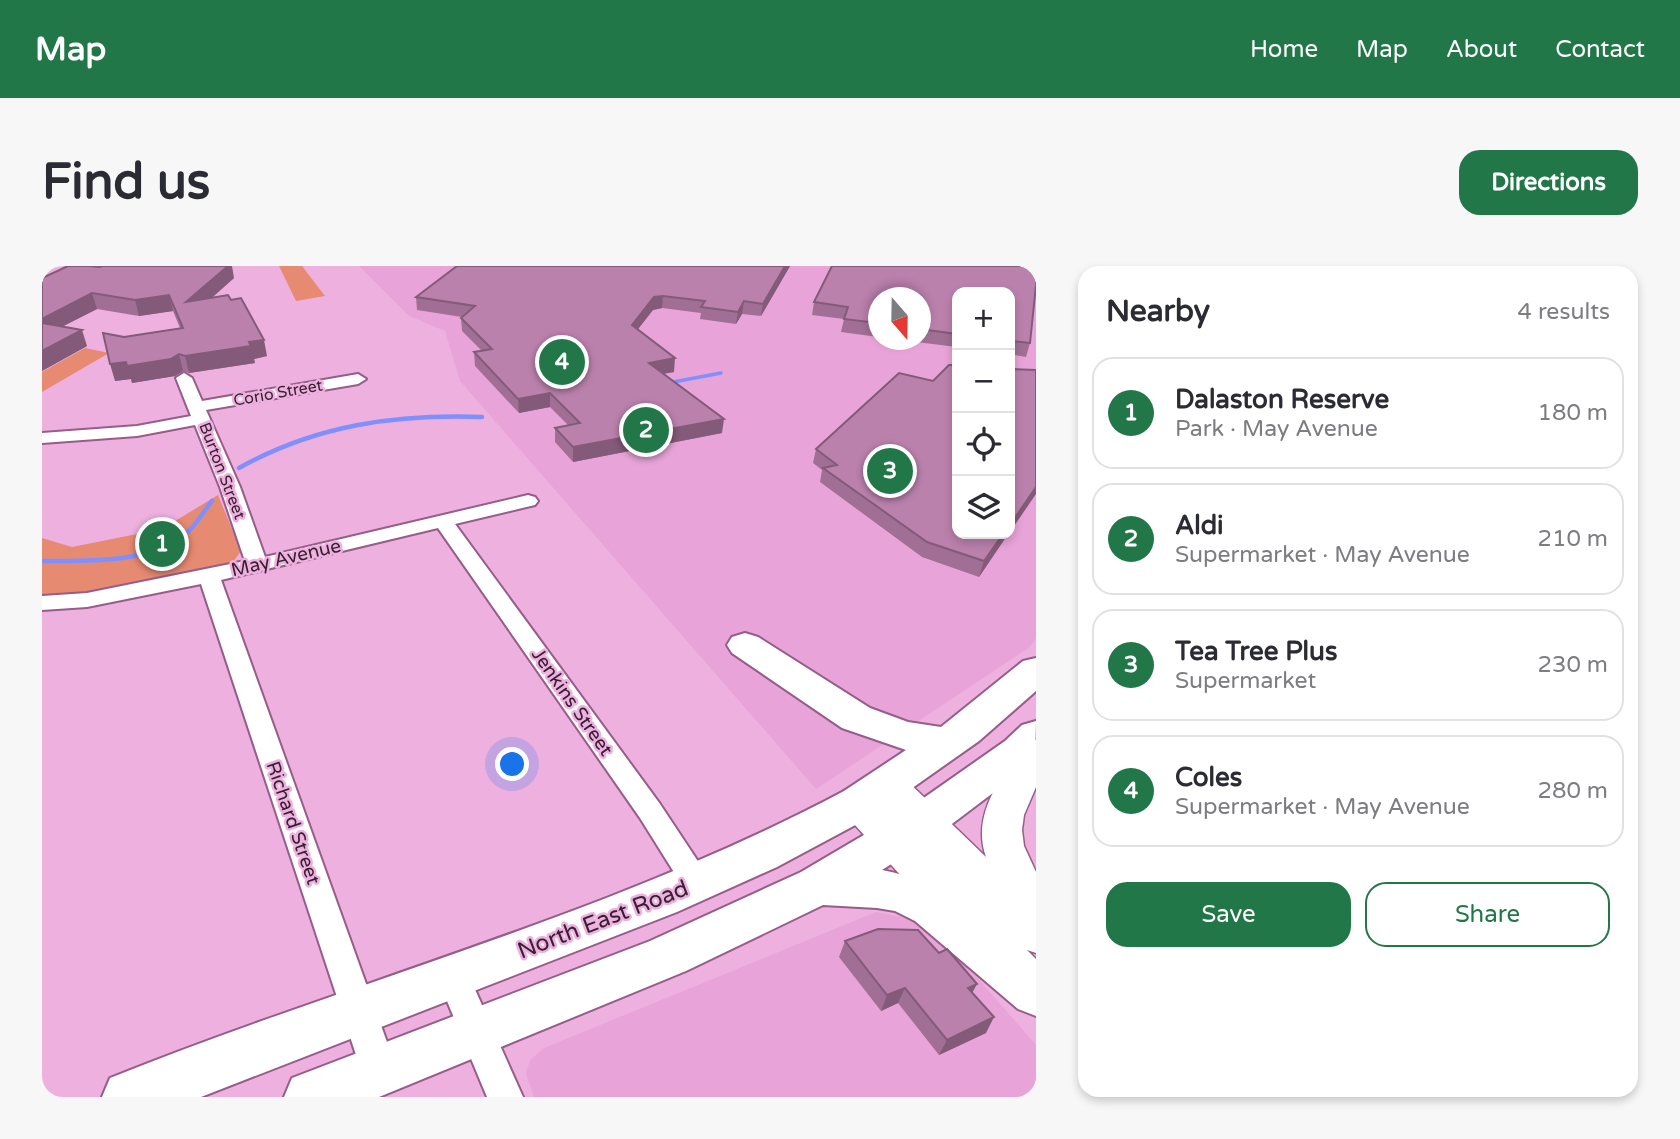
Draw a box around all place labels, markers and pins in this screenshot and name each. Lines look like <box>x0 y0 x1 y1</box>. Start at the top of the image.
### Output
pin: 4 <box>539 336 585 388</box>
pin: 2 <box>623 404 669 456</box>
pin: 3 <box>867 445 913 497</box>
pin: 1 <box>139 518 185 570</box>

